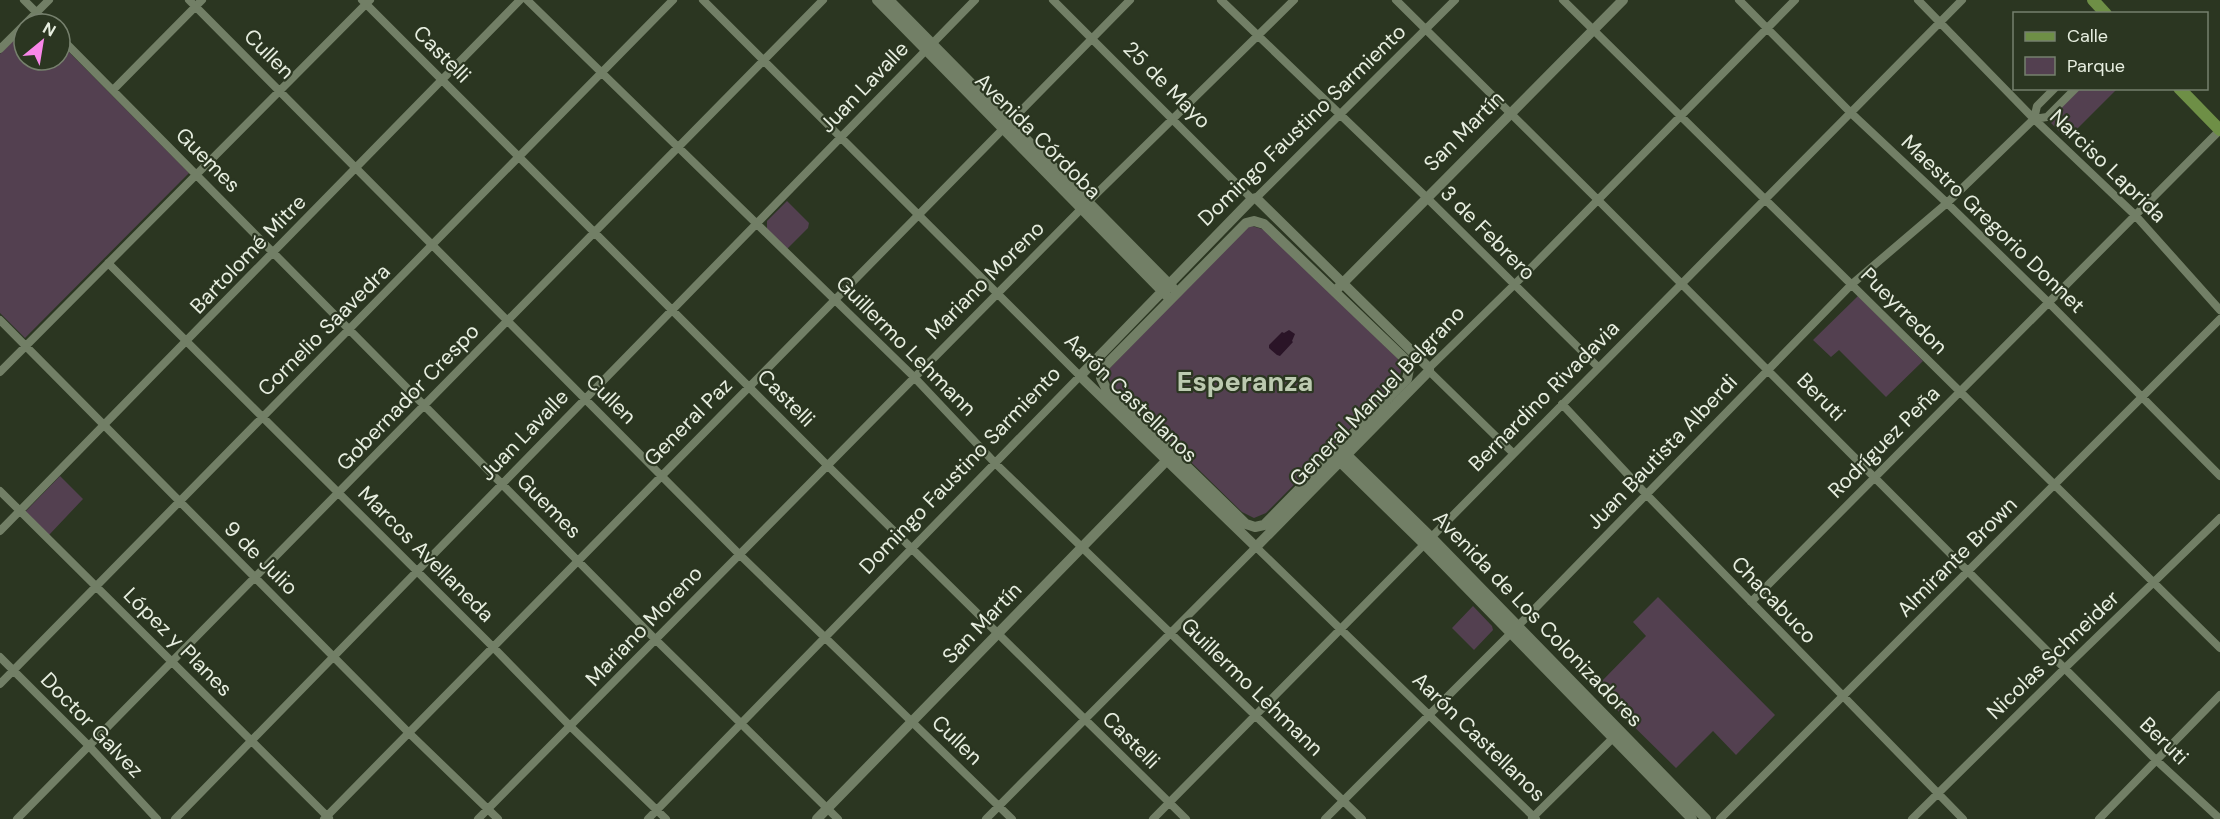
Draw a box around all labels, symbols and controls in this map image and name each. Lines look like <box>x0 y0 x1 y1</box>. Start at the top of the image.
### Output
north arrow <box>12 12 72 72</box>
legend <box>2013 12 2208 90</box>
text: N <box>39 17 60 41</box>
street label: Domingo Faustino Sarmiento <box>1192 18 1412 232</box>
street label: Castelli <box>407 19 477 89</box>
street label: Cullen <box>238 23 300 85</box>
text: Calle <box>2067 24 2108 48</box>
street label: Juan Lavalle <box>813 35 915 139</box>
street label: 25 de Mayo <box>1117 35 1217 135</box>
text: Parque <box>2067 54 2125 78</box>
street label: Avenida Córdoba <box>969 67 1107 205</box>
street label: San Martín <box>1418 85 1510 177</box>
street label: Narciso Laprida <box>2044 103 2172 229</box>
street label: Guemes <box>169 121 247 199</box>
street label: Maestro Gregorio Donnet <box>1895 129 2091 319</box>
street label: 3 de Febrero <box>1434 179 1542 287</box>
street label: Bartolomé Mitre <box>184 188 312 320</box>
street label: Mariano Moreno <box>919 214 1051 346</box>
street label: Cornelio Saavedra <box>252 258 396 402</box>
street label: Pueyrredon <box>1854 261 1954 361</box>
street label: Guillermo Lehmann <box>830 270 982 422</box>
street label: General Manuel Belgrano <box>1283 299 1471 493</box>
street label: Bernardino Rivadavia <box>1462 314 1626 478</box>
street label: Gobernador Crespo <box>330 317 486 477</box>
street label: Aarón Castellanos <box>1058 327 1204 469</box>
street label: Domingo Faustino Sarmiento <box>853 360 1067 580</box>
street label: Castelli <box>751 363 821 433</box>
district label: Esperanza <box>1177 364 1313 399</box>
street label: Beruti <box>1791 367 1851 427</box>
street label: Cullen <box>580 368 642 430</box>
street label: Juan Bautista Alberdi <box>1581 368 1743 536</box>
street label: General Paz <box>638 372 738 472</box>
street label: Rodríguez Peña <box>1822 380 1946 504</box>
street label: Juan Lavalle <box>473 383 575 487</box>
street label: Guemes <box>510 467 588 545</box>
street label: Marcos Avellaneda <box>352 480 500 628</box>
street label: Almirante Brown <box>1891 491 2023 623</box>
street label: Avenida de Los Colonizadores <box>1427 505 1649 733</box>
street label: 9 de Julio <box>218 515 304 601</box>
street label: Chacabuco <box>1725 550 1823 650</box>
street label: Mariano Moreno <box>579 560 709 692</box>
street label: San Martín <box>936 576 1028 670</box>
street label: López y Planes <box>117 581 239 703</box>
street label: Nicolas Schneider <box>1981 584 2126 726</box>
street label: Guillermo Lehmann <box>1175 612 1329 762</box>
street label: Doctor Galvez <box>35 666 149 784</box>
street label: Aarón Castellanos <box>1406 666 1552 808</box>
street label: Castelli <box>1096 705 1166 775</box>
street label: Cullen <box>926 709 988 771</box>
street label: Beruti <box>2134 711 2194 771</box>

